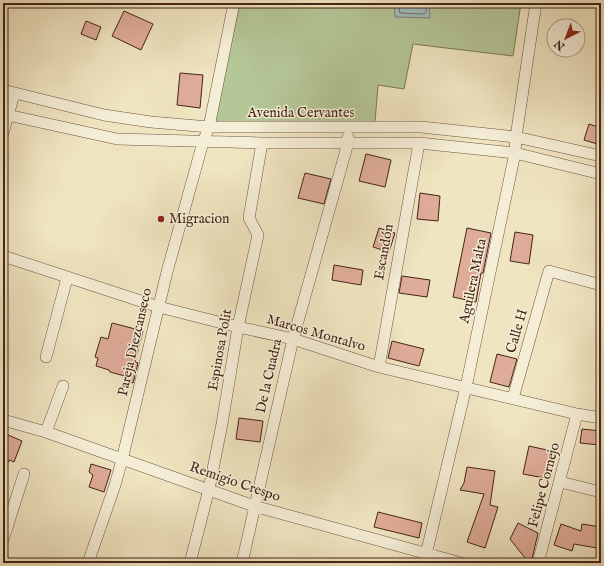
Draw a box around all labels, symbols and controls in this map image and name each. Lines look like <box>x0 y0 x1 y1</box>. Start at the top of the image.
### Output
north arrow <box>546 18 586 58</box>
text: N <box>551 36 569 54</box>
street label: Avenida Cervantes <box>247 104 354 122</box>
place label: Migracion <box>169 210 230 228</box>
marker: Migracion <box>156 214 166 224</box>
street label: Escandón <box>370 222 398 281</box>
street label: Aguilera Malta <box>455 236 491 326</box>
street label: Pareja Diezcanseco <box>114 286 156 398</box>
street label: Calle H <box>502 307 532 355</box>
street label: Espinosa Polit <box>204 308 236 392</box>
street label: Marcos Montalvo <box>265 310 368 356</box>
street label: De la Cuadra <box>252 336 286 415</box>
street label: Felipe Cornejo <box>524 440 564 529</box>
street label: Remigio Crespo <box>187 458 283 506</box>

